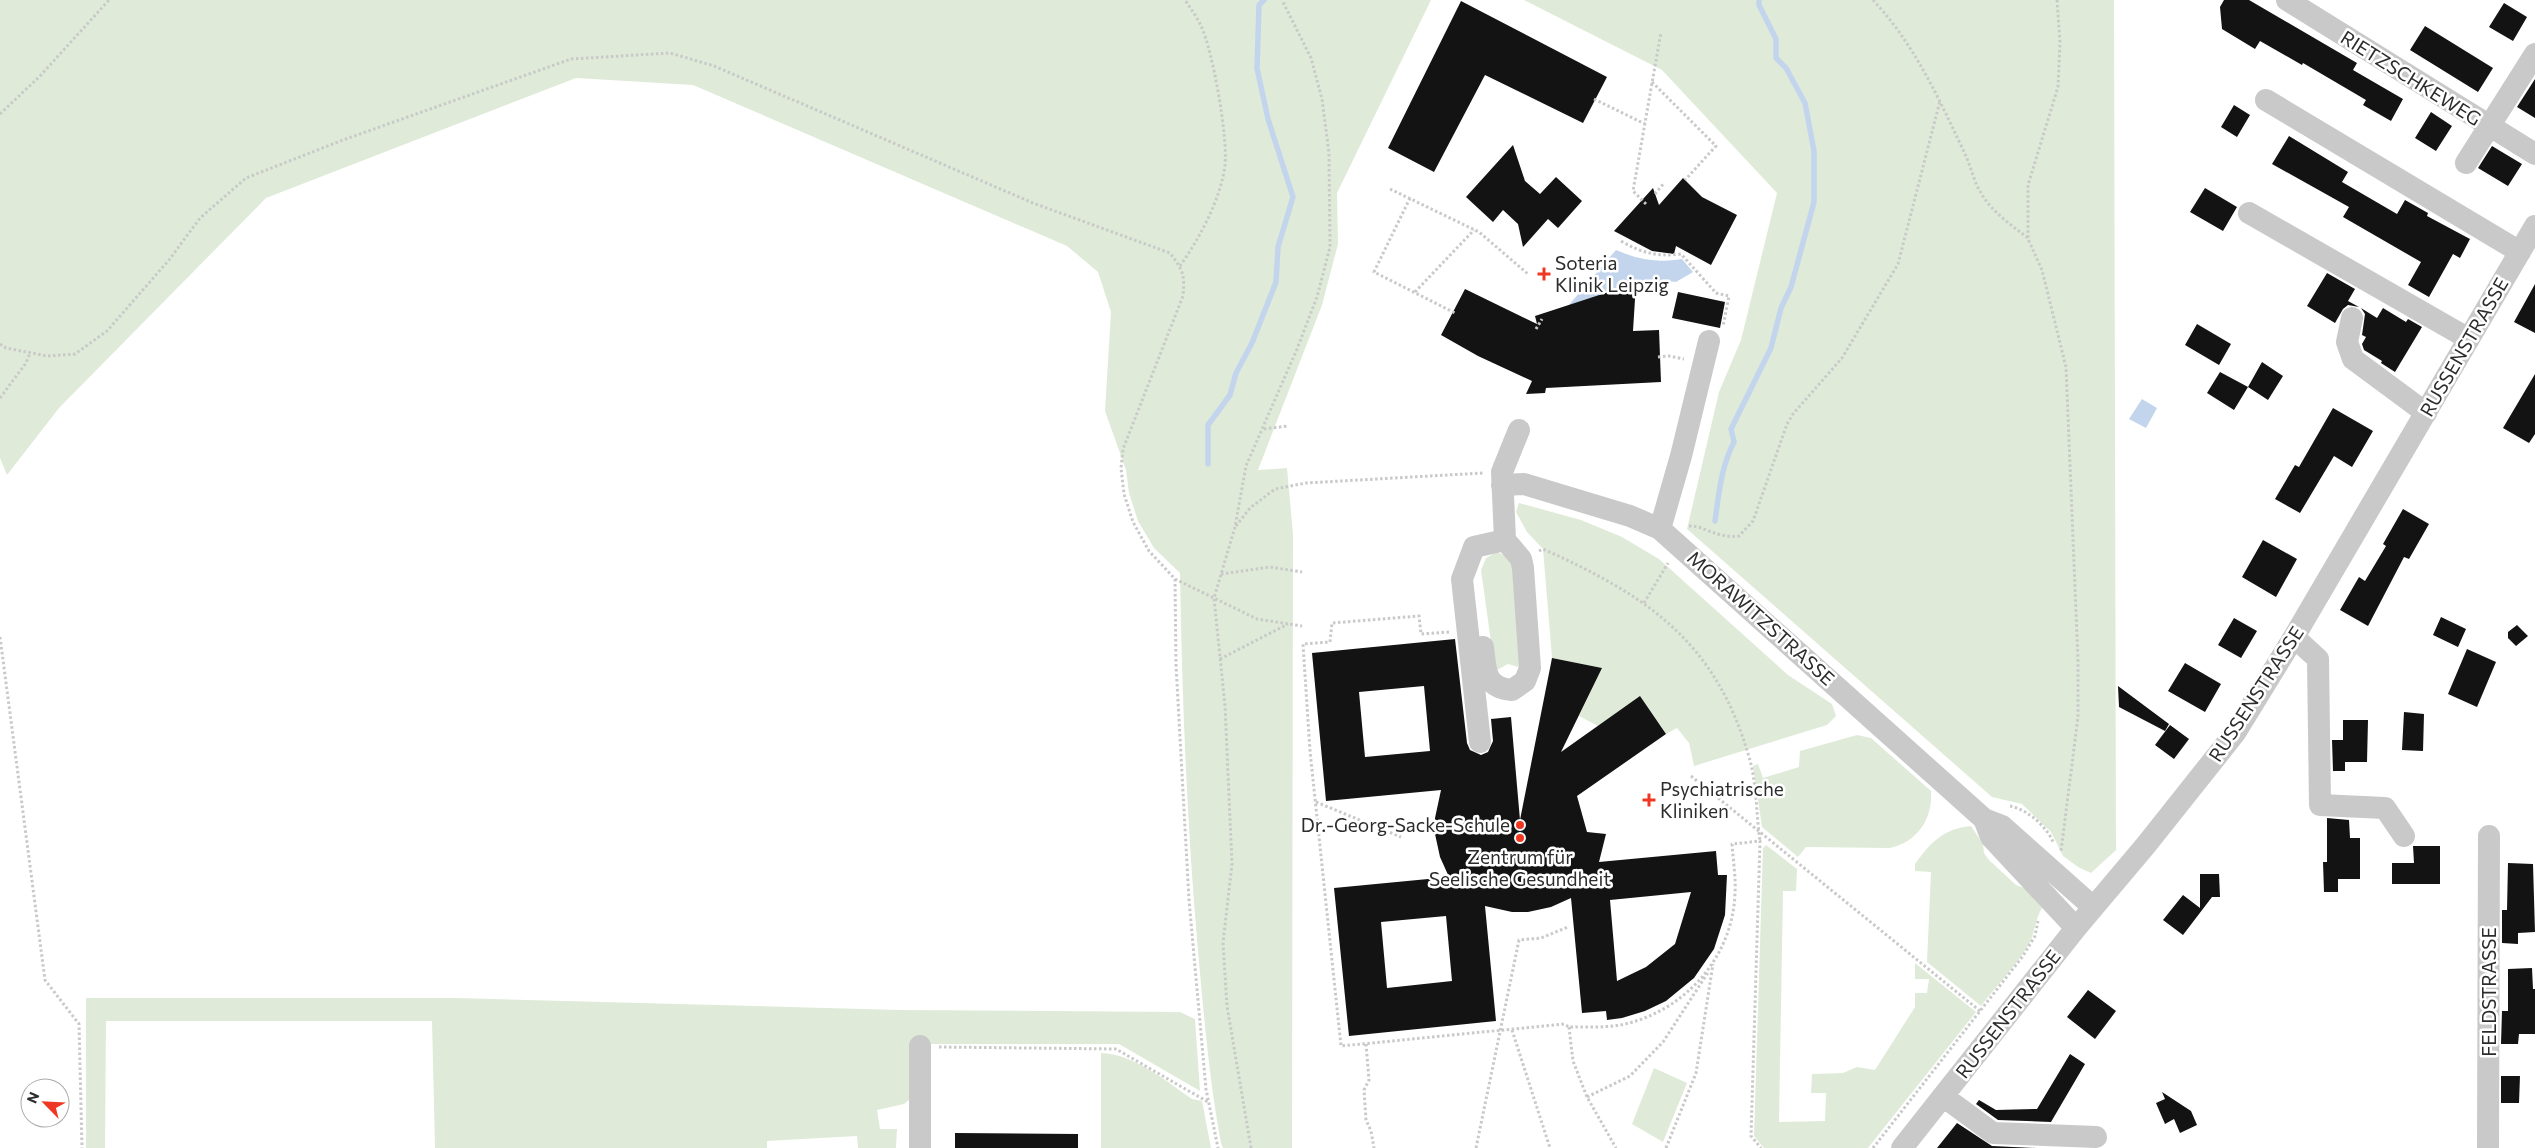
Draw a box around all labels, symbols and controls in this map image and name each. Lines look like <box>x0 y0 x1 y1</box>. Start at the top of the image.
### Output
street label: RIETZSCHKEWEG <box>2337 25 2486 130</box>
place label: Soteria Klinik Leipzig <box>1555 251 1669 296</box>
marker: Soteria Klinik Leipzig <box>1537 267 1551 281</box>
street label: RUSSENSTRASSE <box>2414 273 2513 420</box>
street label: MORAWITZSTRASSE <box>1683 546 1840 690</box>
street label: RUSSENSTRASSE <box>2203 622 2308 766</box>
place label: Psychiatrische Kliniken <box>1660 777 1784 822</box>
marker: Psychiatrische Kliniken <box>1642 793 1656 807</box>
place label: Dr.-Georg-Sacke-Schule <box>1301 813 1510 836</box>
marker: Dr.-Georg-Sacke-Schule <box>1514 819 1526 831</box>
marker: Zentrum für Seelische Gesundheit <box>1514 832 1526 844</box>
place label: Zentrum für Seelische Gesundheit <box>1429 845 1611 890</box>
street label: FELDSTRASSE <box>2477 927 2500 1057</box>
street label: RUSSENSTRASSE <box>1950 945 2065 1082</box>
north arrow <box>20 1078 70 1128</box>
text: N <box>23 1089 43 1106</box>

